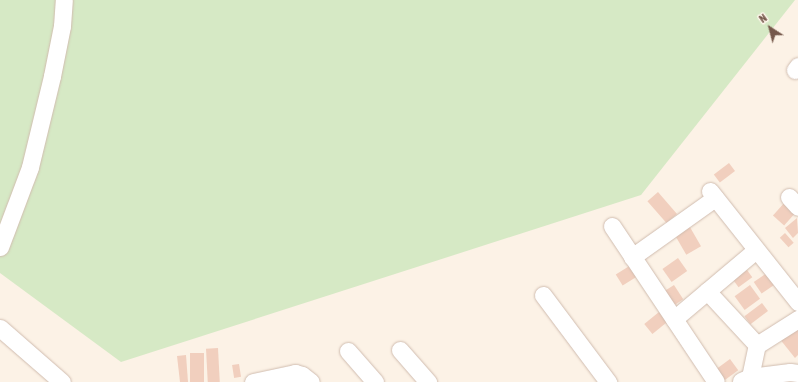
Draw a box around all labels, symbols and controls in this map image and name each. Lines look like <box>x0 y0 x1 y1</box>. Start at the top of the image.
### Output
north arrow <box>750 8 790 48</box>
text: N <box>757 12 769 25</box>

